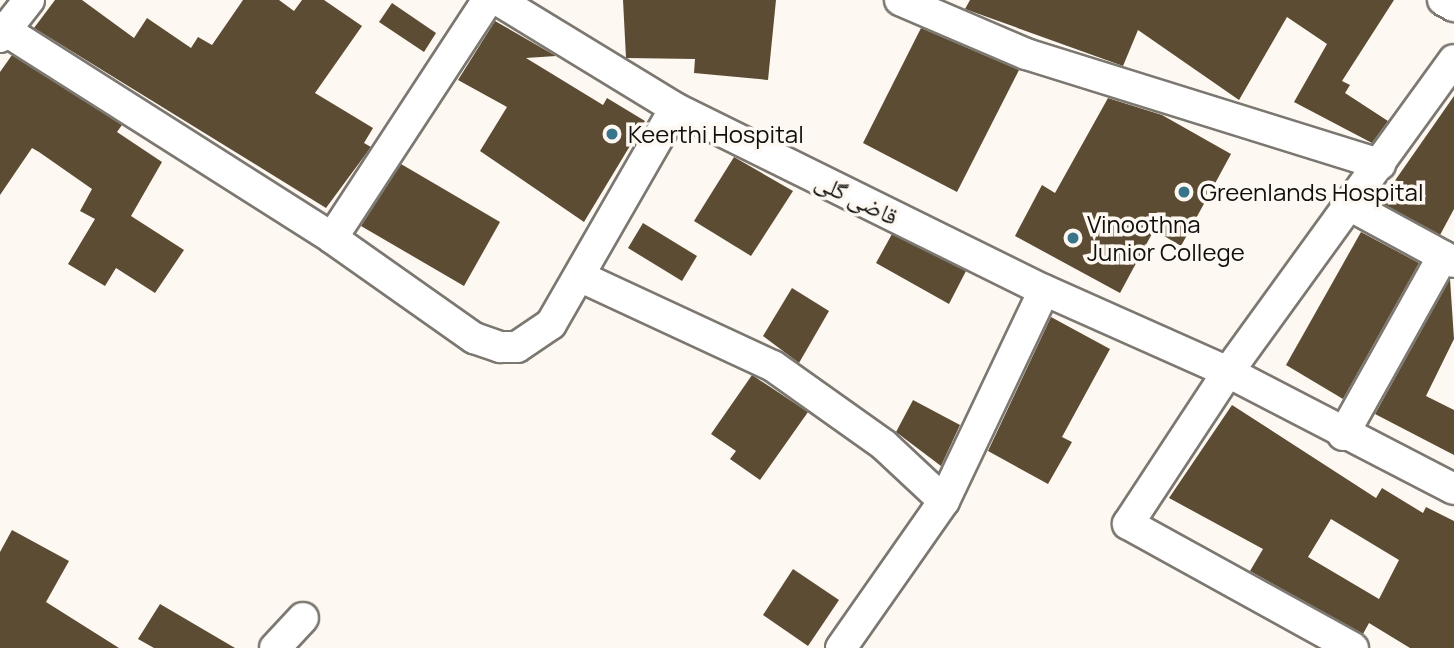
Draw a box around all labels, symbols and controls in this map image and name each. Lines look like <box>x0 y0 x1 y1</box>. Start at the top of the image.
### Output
place label: Keerthi Hospital <box>628 120 804 148</box>
marker: Keerthi Hospital <box>602 124 622 144</box>
street label: قاضی گلی <box>811 166 903 230</box>
place label: Greenlands Hospital <box>1200 178 1423 206</box>
marker: Greenlands Hospital <box>1174 182 1194 202</box>
place label: Vinoothna Junior College <box>1087 210 1245 266</box>
marker: Vinoothna Junior College <box>1065 230 1081 246</box>

